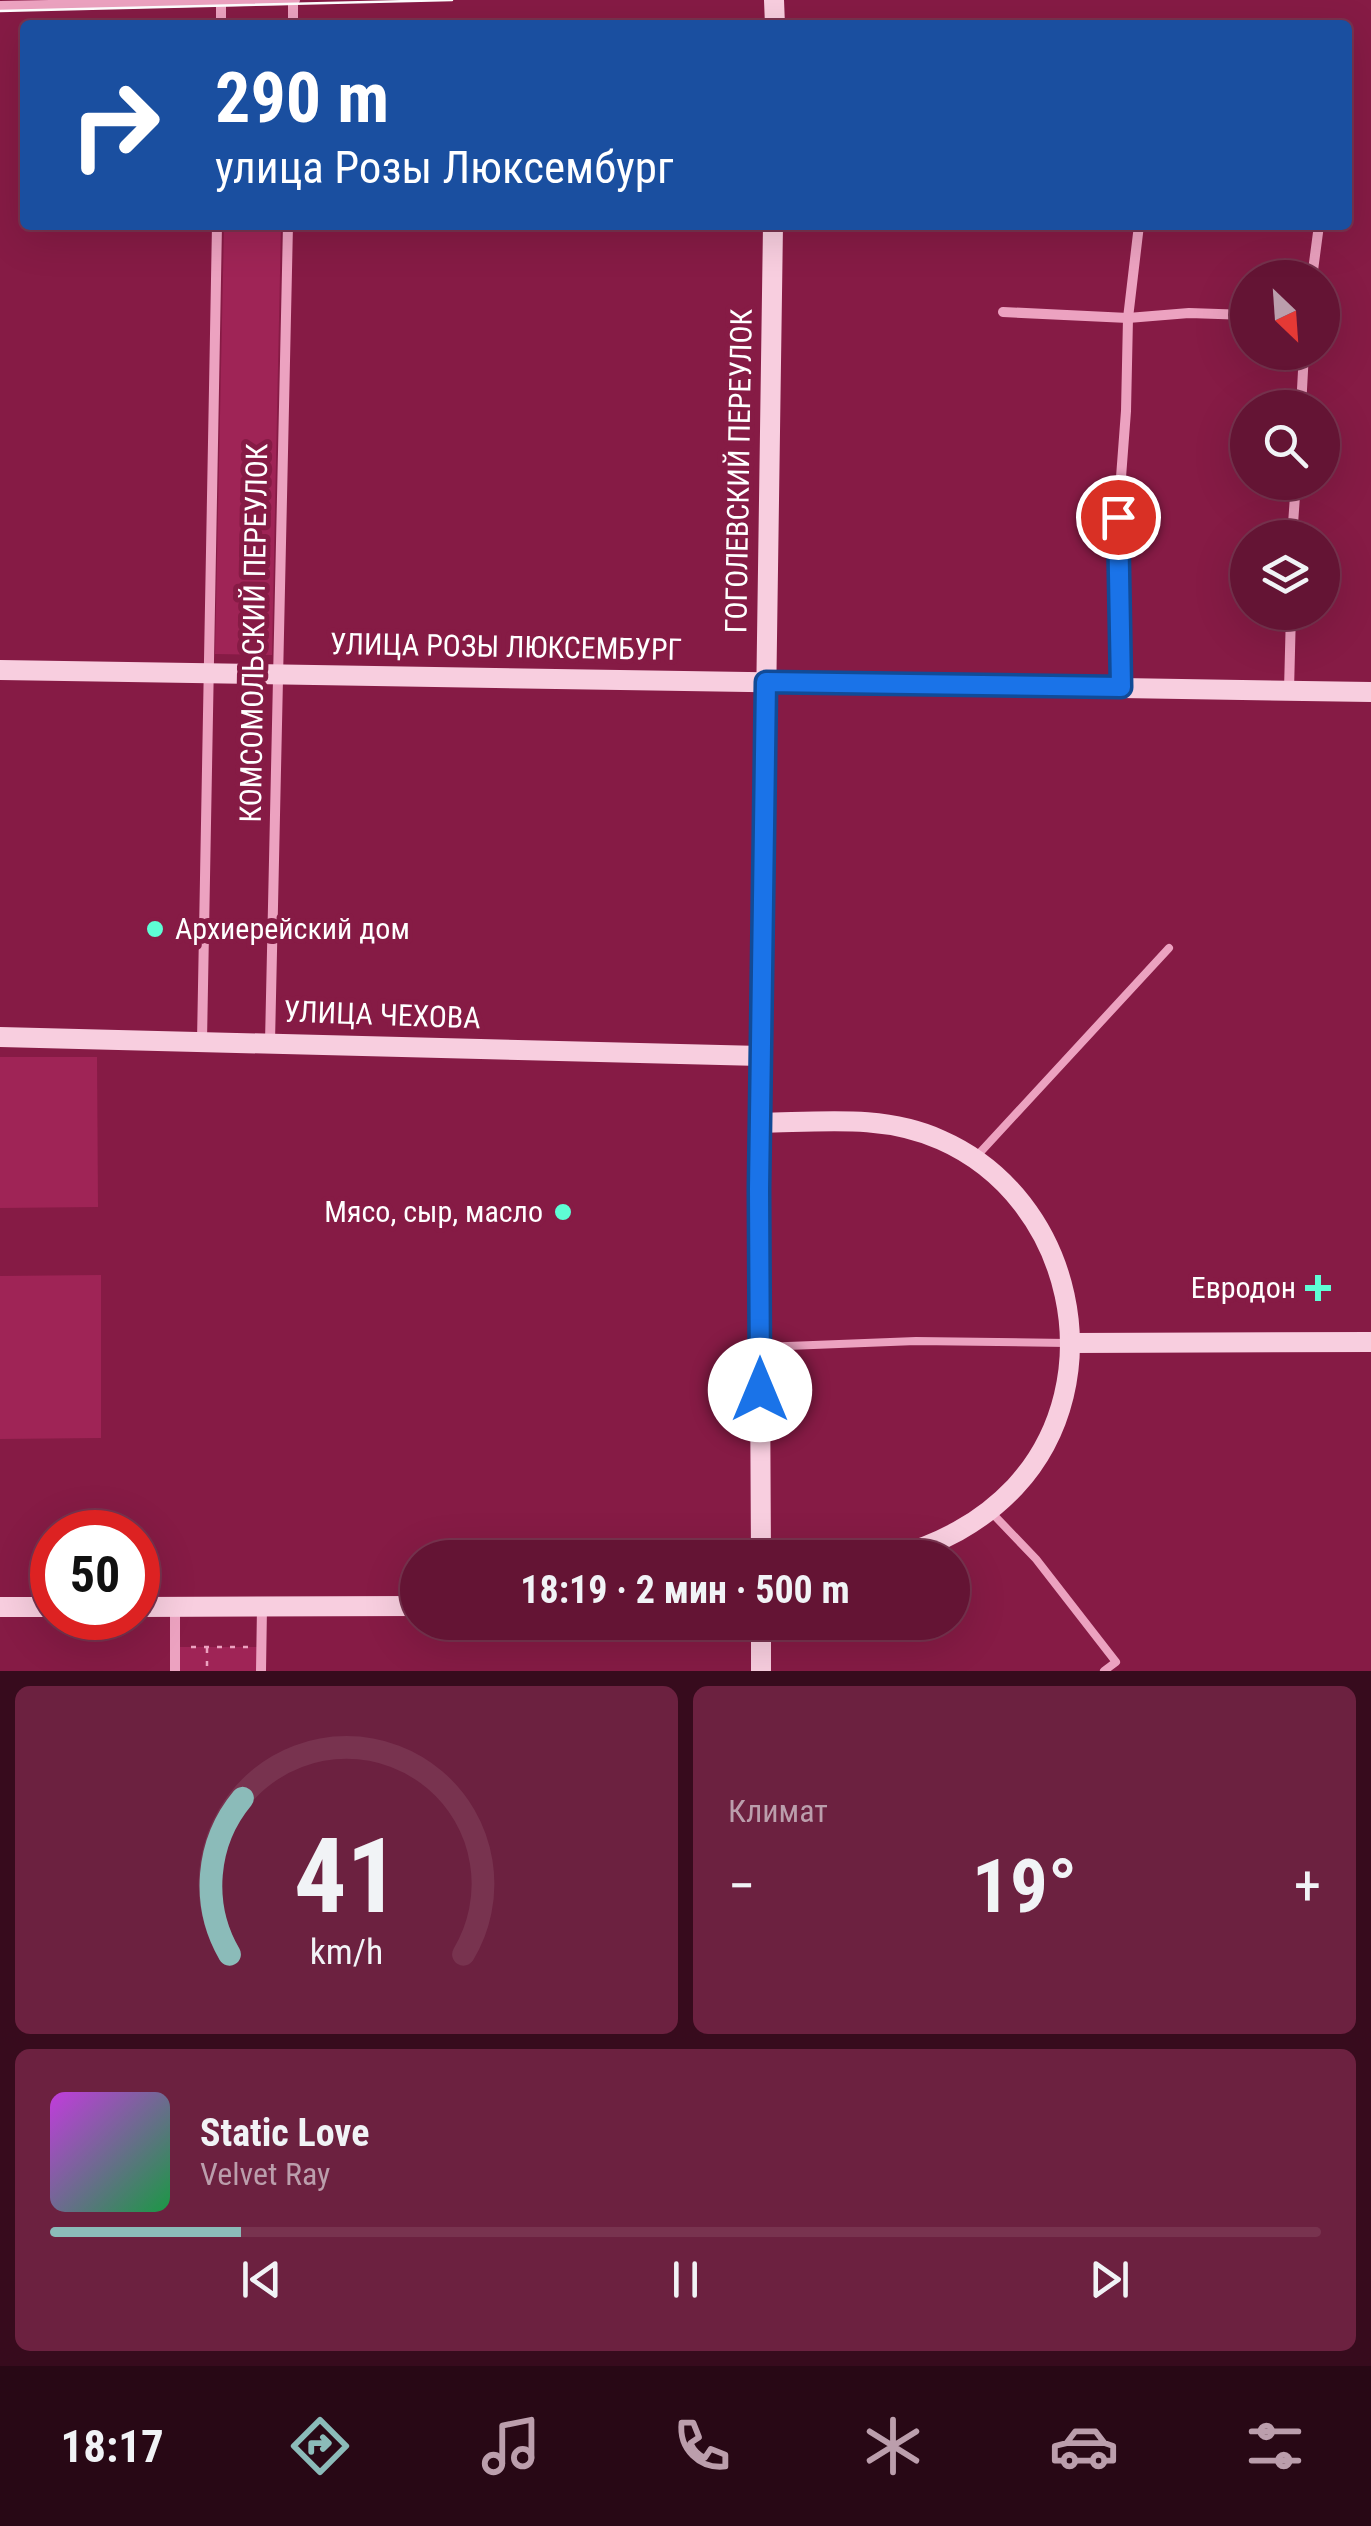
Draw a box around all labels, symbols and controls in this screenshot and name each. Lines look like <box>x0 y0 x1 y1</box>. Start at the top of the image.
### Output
text: 290 m <box>215 57 389 139</box>
icon: right <box>50 60 180 190</box>
text: улица Розы Люксембург <box>215 141 674 194</box>
north arrow <box>1230 260 1340 370</box>
map controls <box>1230 260 1340 630</box>
street label: ГОГОЛЕВСКИЙ ПЕРЕУЛОК <box>718 308 759 634</box>
button: search <box>1230 390 1340 500</box>
street label: КОМСОМОЛЬСКИЙ ПЕРЕУЛОК <box>233 443 274 823</box>
pin <box>1076 475 1161 560</box>
icon: arrive <box>1091 490 1146 545</box>
button: layers <box>1230 520 1340 630</box>
street label: УЛИЦА РОЗЫ ЛЮКСЕМБУРГ <box>330 626 682 667</box>
place label: Архиерейский дом <box>175 911 410 946</box>
marker: Архиерейский дом <box>144 918 166 940</box>
street label: УЛИЦА ЧЕХОВА <box>283 994 481 1035</box>
place label: Мясо, сыр, масло <box>324 1194 543 1229</box>
marker: Мясо, сыр, масло <box>552 1201 574 1223</box>
place label: Евродон <box>1191 1270 1296 1305</box>
marker: Евродон <box>1305 1275 1331 1301</box>
position arrow <box>708 1338 812 1442</box>
speed limit sign: 50 <box>30 1510 160 1640</box>
text: 18:19 · 2 мин · 500 m <box>520 1568 850 1612</box>
text: Климат <box>728 1792 828 1830</box>
text: 41 <box>294 1816 399 1937</box>
text: 19° <box>972 1842 1077 1930</box>
text: − <box>728 1854 756 1918</box>
text: + <box>1294 1854 1321 1918</box>
text: km/h <box>310 1931 383 1973</box>
text: Static Love <box>200 2111 369 2155</box>
text: Velvet Ray <box>200 2155 330 2193</box>
icon: previous <box>234 2252 289 2307</box>
icon: pause <box>658 2252 713 2307</box>
icon: next <box>1082 2252 1137 2307</box>
icon: directions <box>285 2411 355 2481</box>
icon: music <box>476 2411 546 2481</box>
icon: phone <box>667 2411 737 2481</box>
icon: climate <box>858 2411 928 2481</box>
icon: car <box>1049 2411 1119 2481</box>
icon: filters <box>1240 2411 1310 2481</box>
text: 18:17 <box>61 2420 164 2473</box>

